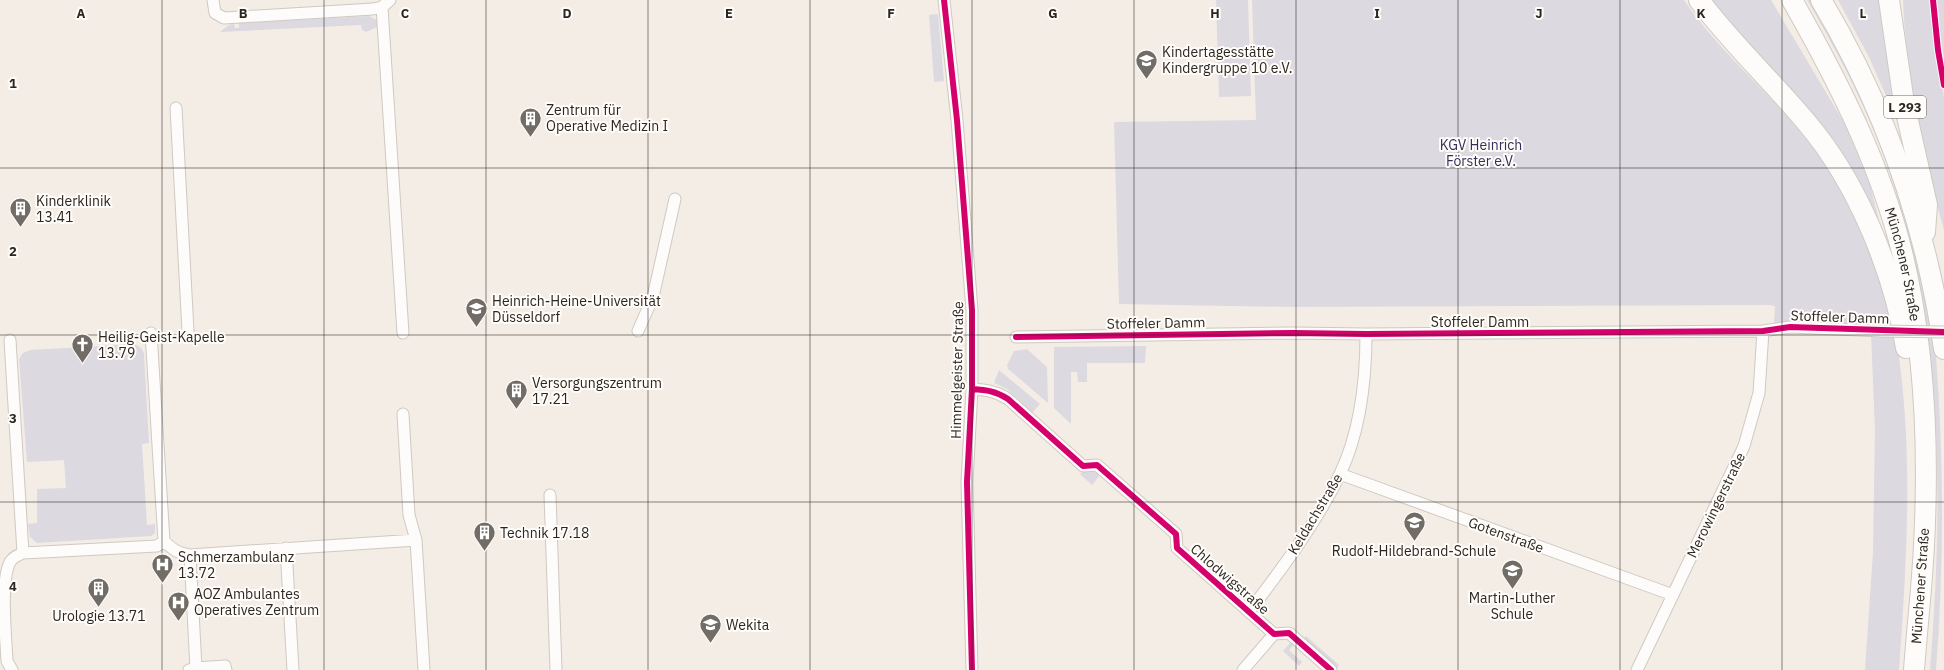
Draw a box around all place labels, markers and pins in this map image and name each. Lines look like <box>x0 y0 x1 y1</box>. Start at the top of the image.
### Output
place label: Kindertagesstätte Kindergruppe 10 e.V. <box>1162 43 1293 77</box>
school or university icon: Kindertagesstätte Kindergruppe 10 e.V. <box>1133 47 1159 80</box>
place label: Zentrum für Operative Medizin I <box>546 101 668 135</box>
building icon: Zentrum für Operative Medizin I <box>518 105 544 138</box>
place label: Kinderklinik 13.41 <box>36 192 111 226</box>
building icon: Kinderklinik 13.41 <box>7 196 33 229</box>
place label: Heinrich-Heine-Universität Düsseldorf <box>492 292 661 326</box>
school or university icon: Heinrich-Heine-Universität Düsseldorf <box>463 296 489 329</box>
place label: Heilig-Geist-Kapelle 13.79 <box>98 328 225 362</box>
church icon: Heilig-Geist-Kapelle 13.79 <box>70 332 96 365</box>
place label: Versorgungszentrum 17.21 <box>532 374 662 408</box>
building icon: Versorgungszentrum 17.21 <box>504 378 530 411</box>
school or university icon: Rudolf-Hildebrand-Schule <box>1401 510 1427 543</box>
building icon: Technik 17.18 <box>472 520 498 553</box>
place label: Technik 17.18 <box>500 524 589 542</box>
place label: Rudolf-Hildebrand-Schule <box>1332 542 1497 560</box>
place label: Schmerzambulanz 13.72 <box>178 548 295 582</box>
hospital icon: Schmerzambulanz 13.72 <box>150 552 176 585</box>
school or university icon: Martin-Luther Schule <box>1499 557 1525 590</box>
building icon: Urologie 13.71 <box>86 575 112 608</box>
place label: AOZ Ambulantes Operatives Zentrum <box>194 585 319 619</box>
hospital icon: AOZ Ambulantes Operatives Zentrum <box>165 589 191 622</box>
place label: Martin-Luther Schule <box>1469 589 1555 623</box>
place label: Urologie 13.71 <box>52 607 146 625</box>
school or university icon: Wekita <box>697 612 723 645</box>
place label: Wekita <box>726 616 770 634</box>

